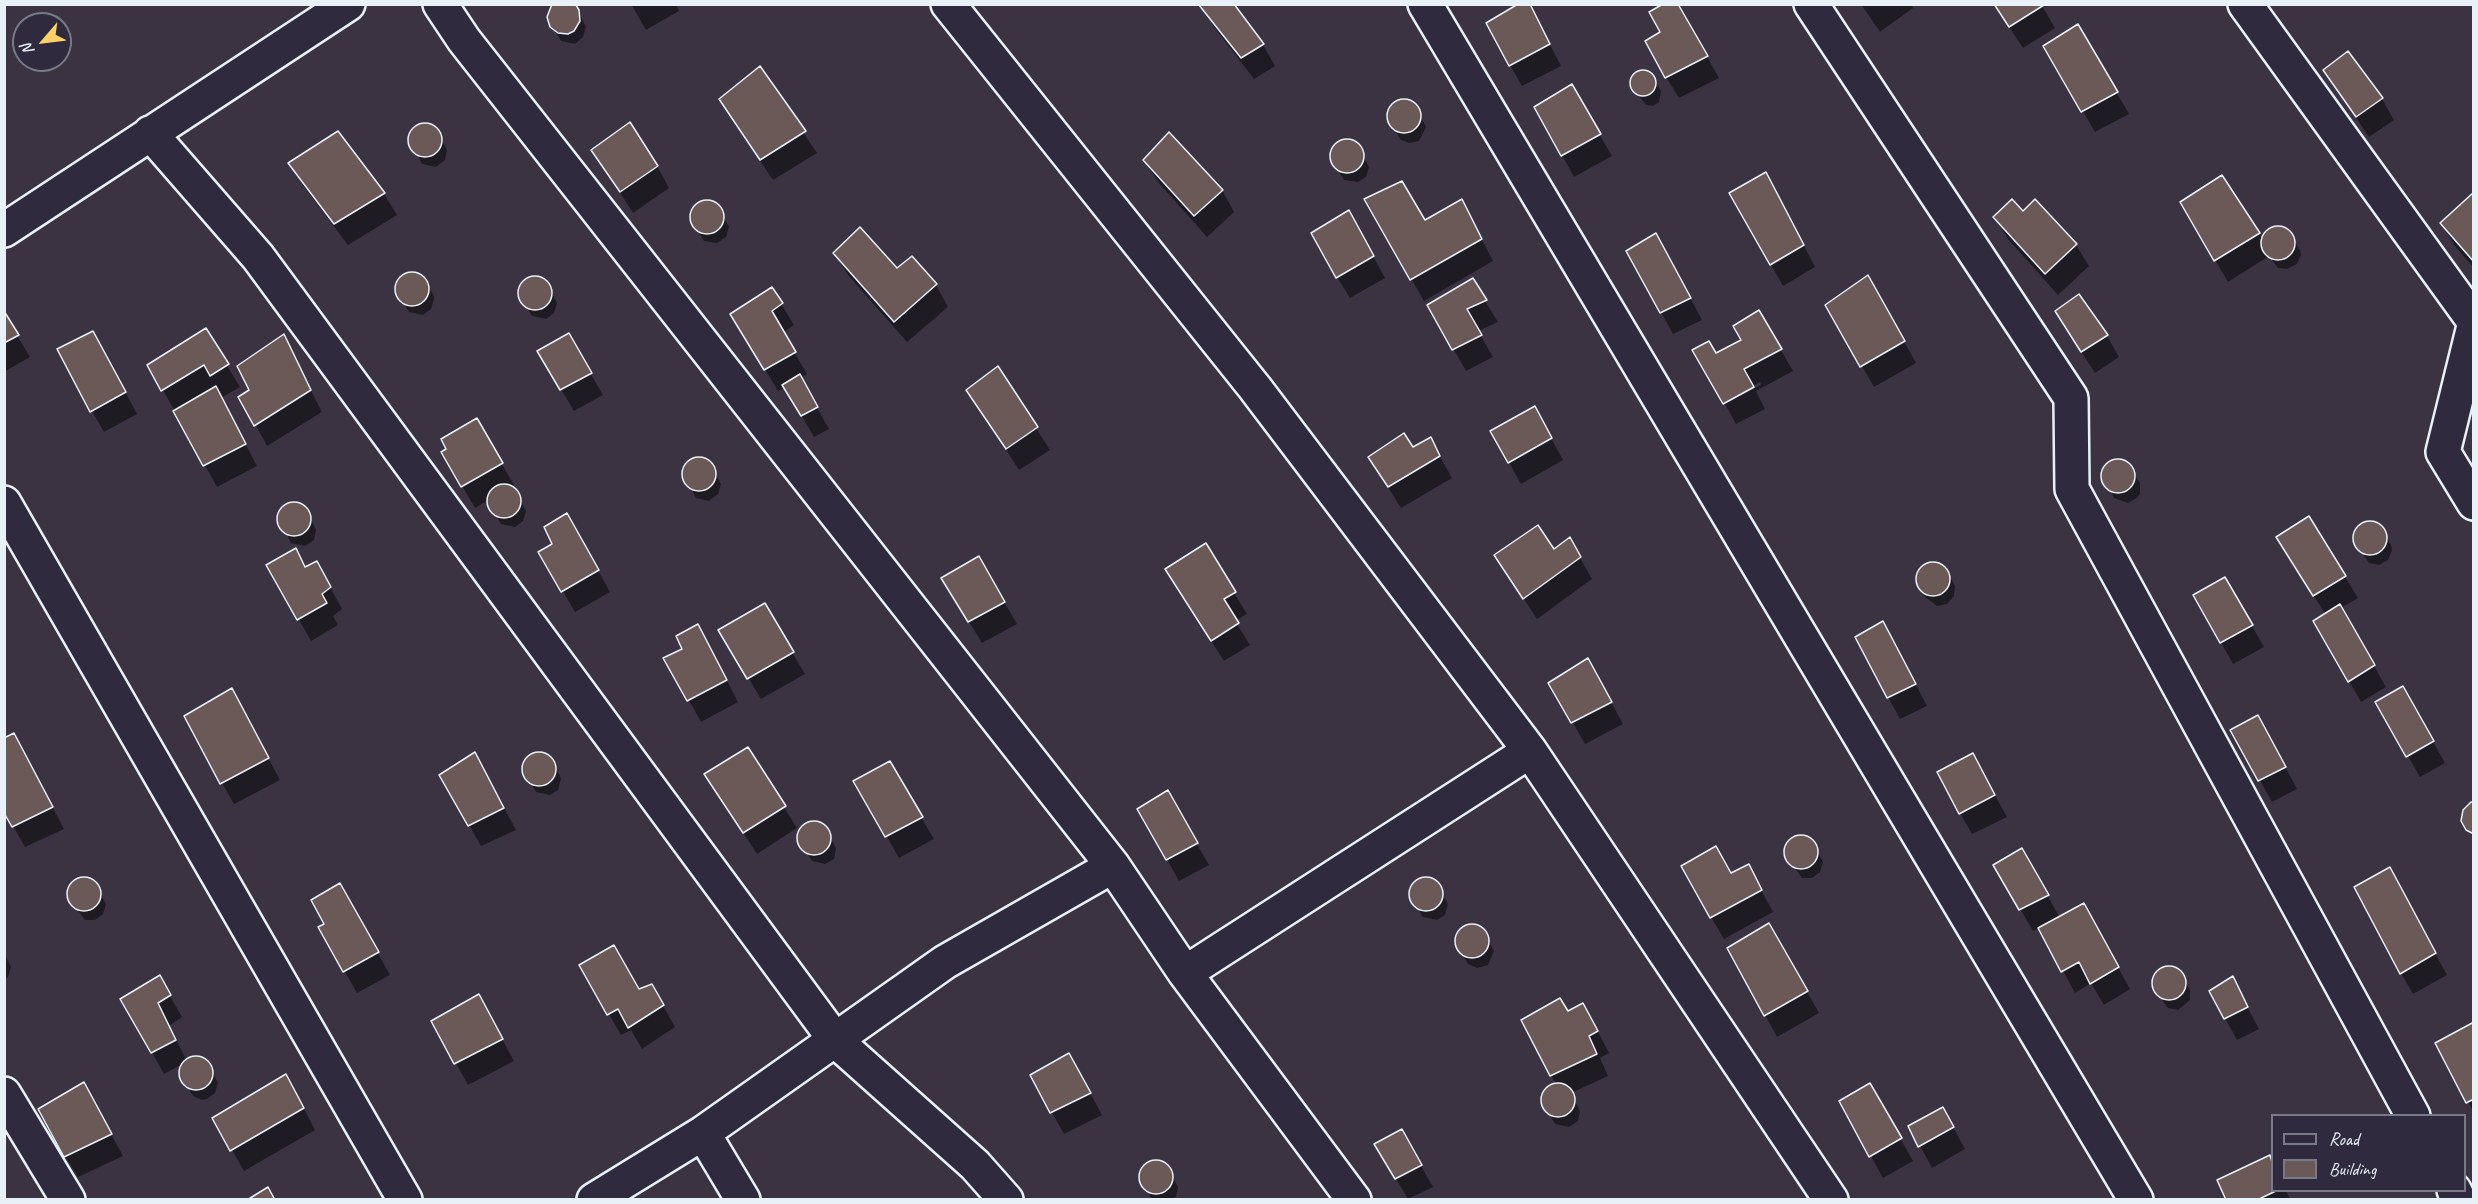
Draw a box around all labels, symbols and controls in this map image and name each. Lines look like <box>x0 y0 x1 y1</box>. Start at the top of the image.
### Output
north arrow <box>12 12 72 72</box>
text: N <box>17 40 39 59</box>
legend <box>2271 1114 2466 1192</box>
text: Road <box>2329 1128 2359 1150</box>
text: Building <box>2329 1158 2376 1180</box>

